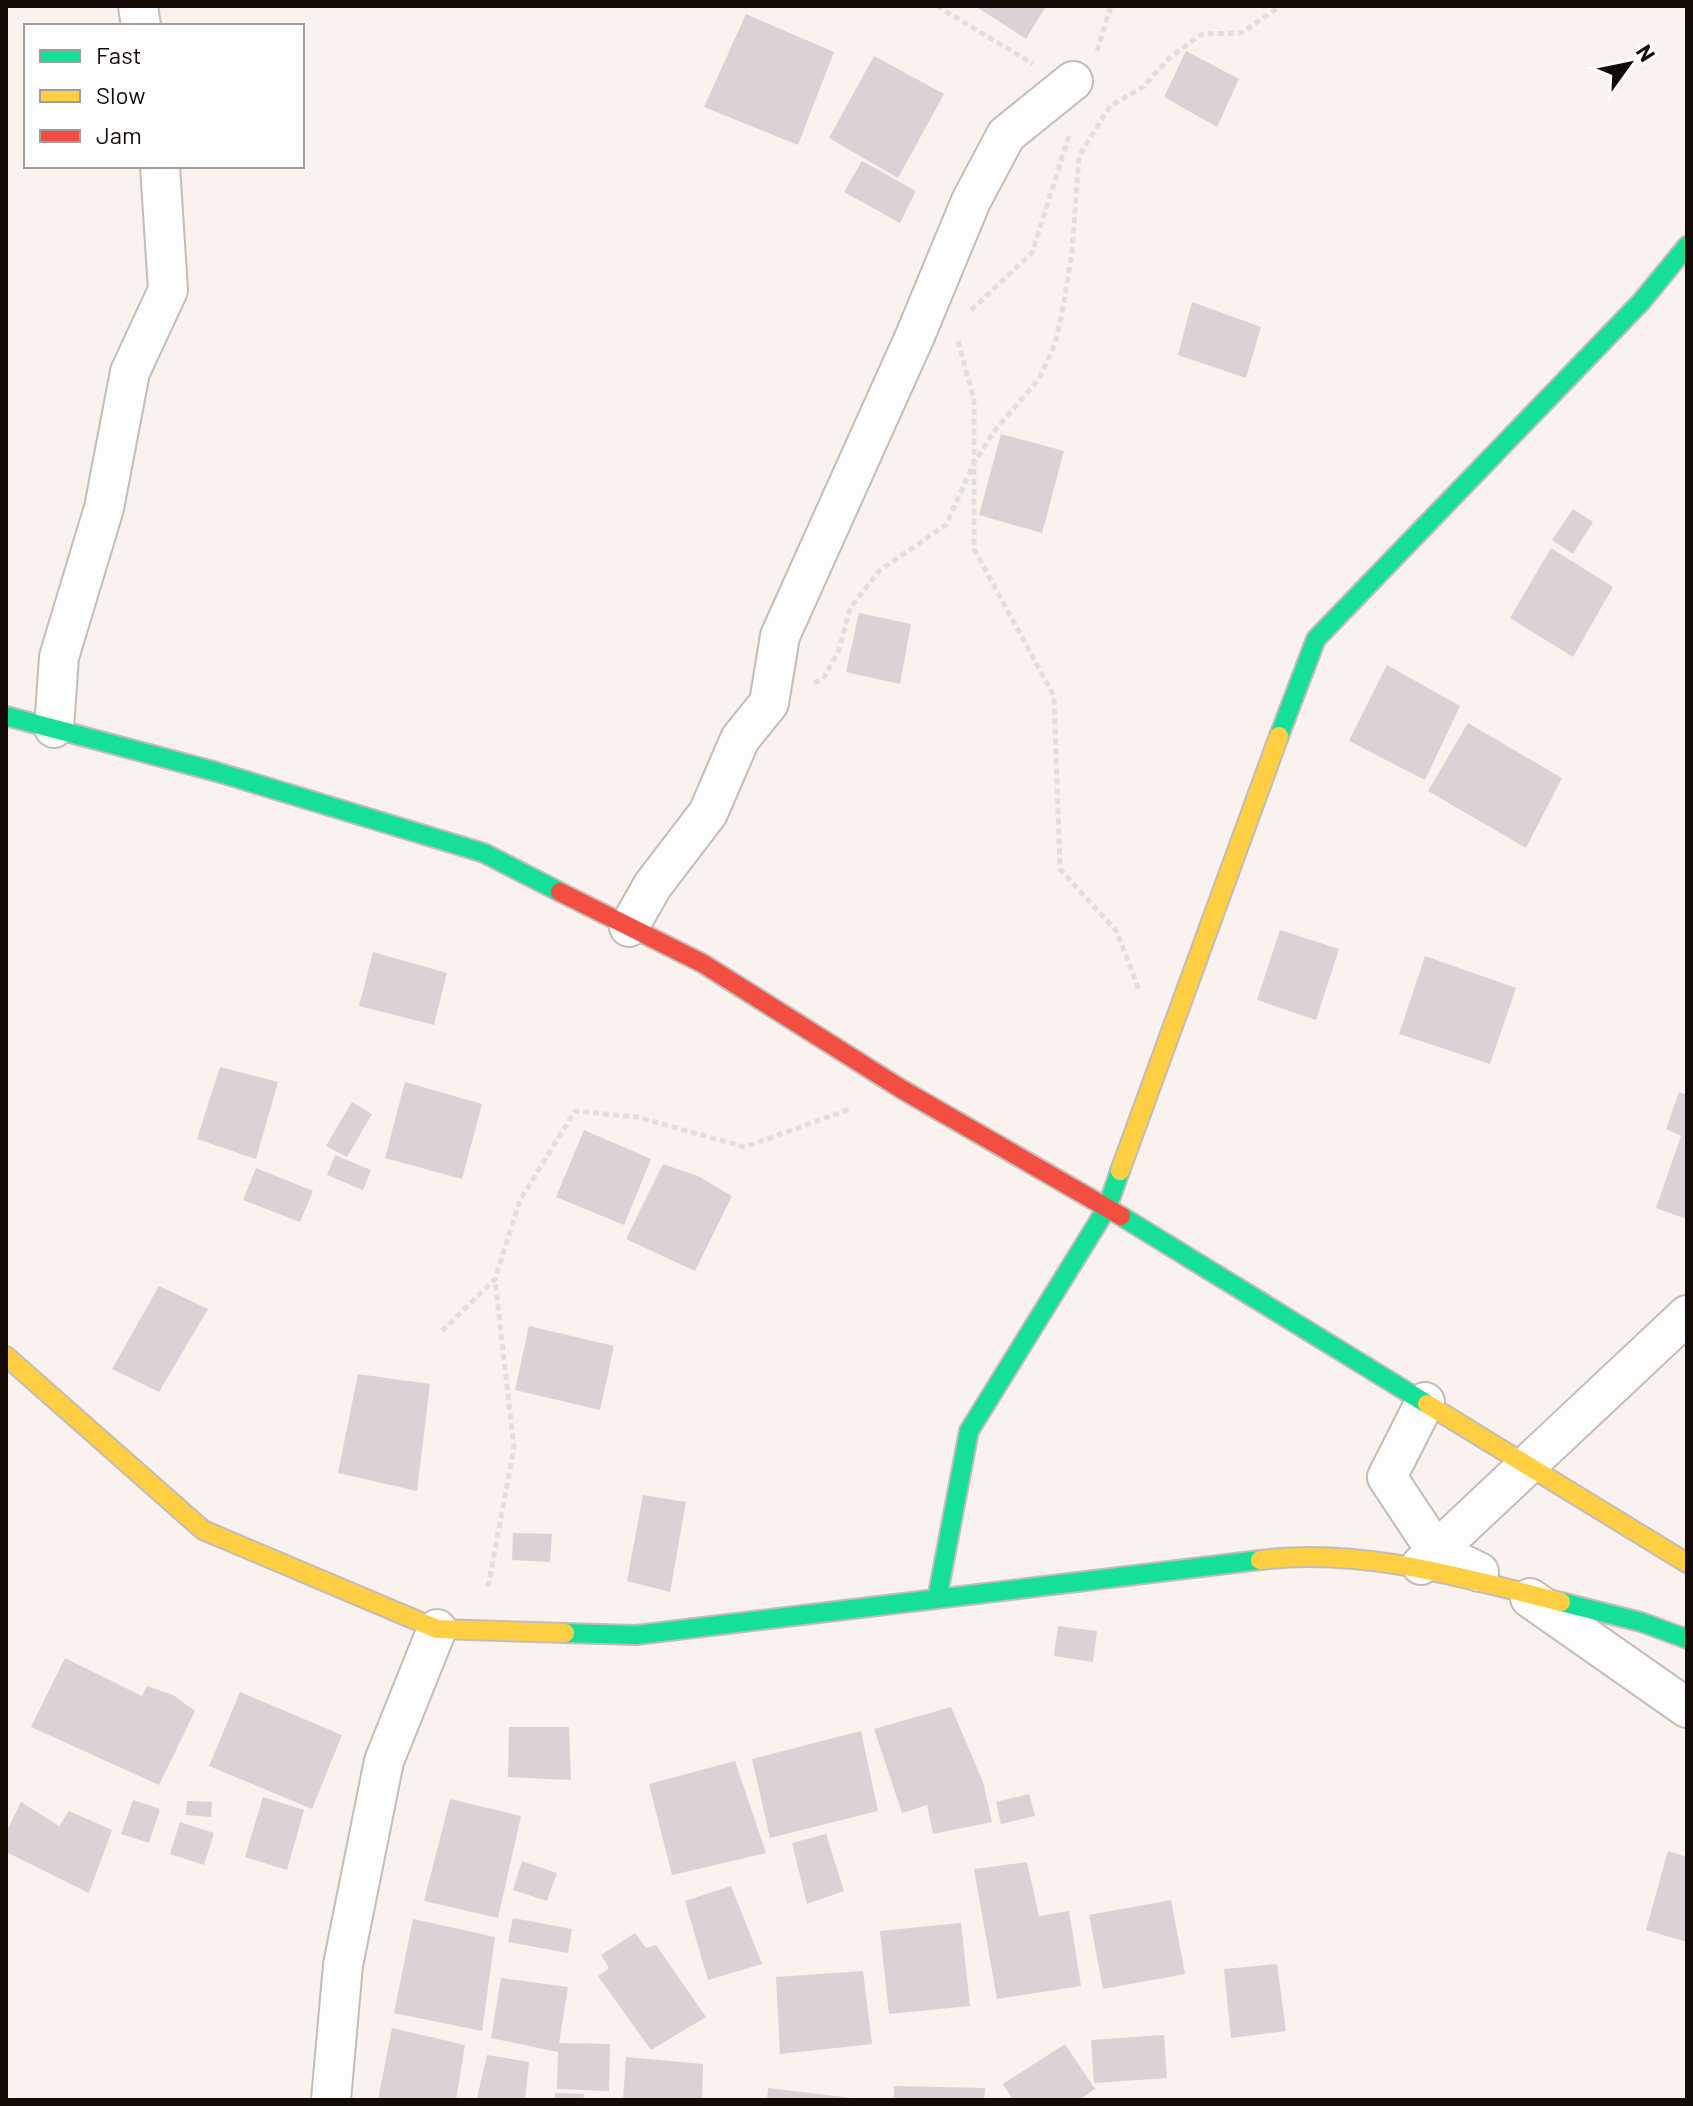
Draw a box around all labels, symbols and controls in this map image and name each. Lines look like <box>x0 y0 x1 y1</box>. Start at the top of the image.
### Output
legend <box>24 24 304 168</box>
north arrow <box>1589 24 1669 104</box>
text: N <box>1632 39 1662 66</box>
text: Fast <box>96 40 141 69</box>
text: Slow <box>96 80 145 109</box>
text: Jam <box>96 120 142 149</box>

